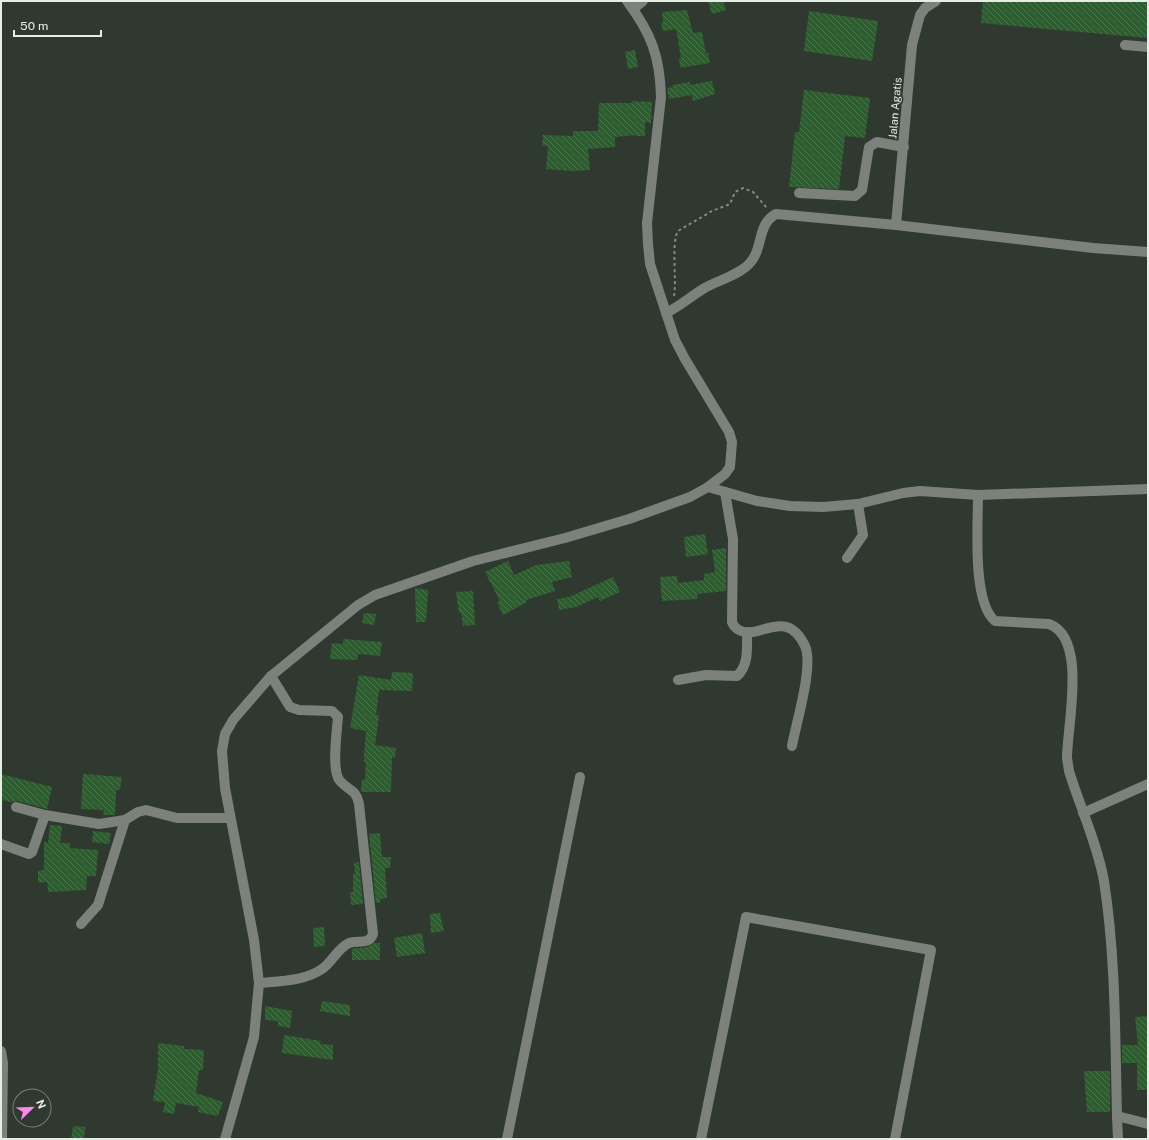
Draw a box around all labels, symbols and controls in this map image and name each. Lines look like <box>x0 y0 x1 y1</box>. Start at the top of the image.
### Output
scale bar <box>14 12 101 38</box>
text: 50 m <box>20 19 48 33</box>
street label: Jalan Agatis <box>886 76 904 139</box>
north arrow <box>12 1088 52 1128</box>
text: N <box>34 1098 48 1110</box>

